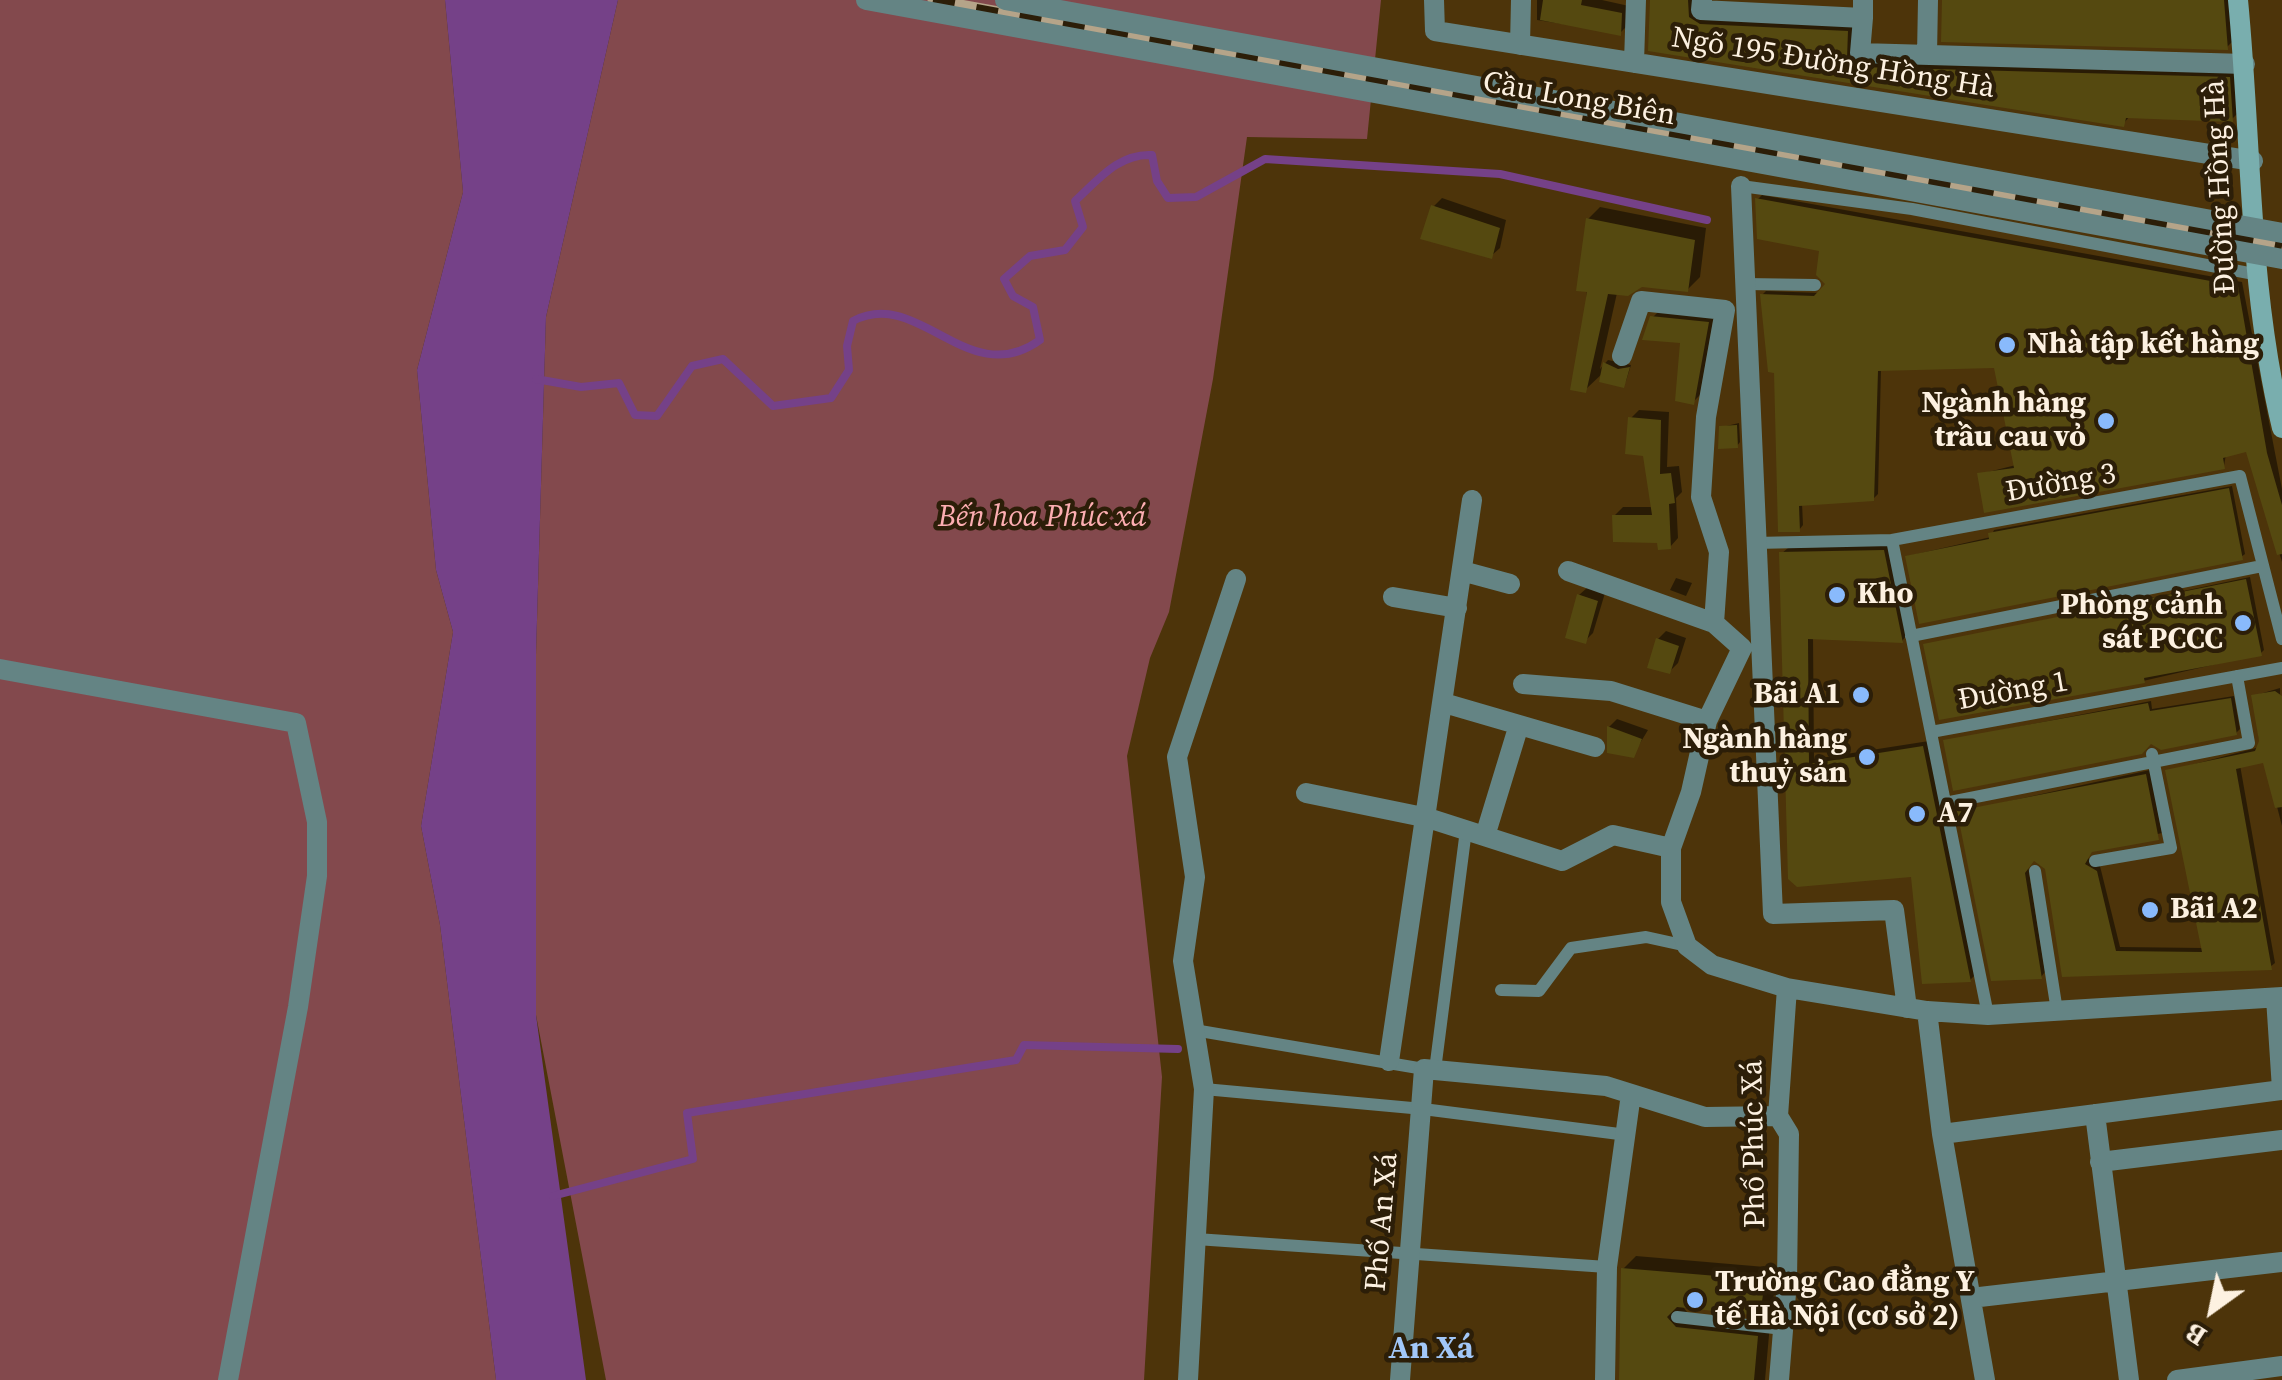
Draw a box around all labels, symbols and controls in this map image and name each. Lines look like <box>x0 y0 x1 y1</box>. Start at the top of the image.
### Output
street label: Ngõ 195 Đường Hồng Hà <box>1669 21 1997 107</box>
street label: Cầu Long Biên <box>1480 65 1678 135</box>
street label: Đường Hồng Hà <box>2197 79 2245 295</box>
place label: Nhà tập kết hàng <box>2027 327 2259 363</box>
marker: Nhà tập kết hàng <box>1996 334 2018 356</box>
place label: Ngành hàng trầu cau vỏ <box>1921 386 2086 456</box>
marker: Ngành hàng trầu cau vỏ <box>2095 410 2117 432</box>
street label: Đường 3 <box>2003 457 2119 511</box>
park label: Bến hoa Phúc xá <box>938 500 1146 536</box>
place label: Kho <box>1857 577 1913 613</box>
marker: Kho <box>1826 584 1848 606</box>
place label: Phòng cảnh sát PCCC <box>2060 588 2223 658</box>
marker: Phòng cảnh sát PCCC <box>2232 612 2254 634</box>
street label: Đường 1 <box>1955 665 2071 719</box>
place label: Bãi A1 <box>1753 677 1841 713</box>
marker: Bãi A1 <box>1850 684 1872 706</box>
place label: Ngành hàng thuỷ sản <box>1682 722 1847 792</box>
marker: Ngành hàng thuỷ sản <box>1856 746 1878 768</box>
place label: A7 <box>1937 796 1974 832</box>
marker: A7 <box>1906 803 1928 825</box>
place label: Bãi A2 <box>2170 892 2258 928</box>
marker: Bãi A2 <box>2139 899 2161 921</box>
street label: Phố Phúc Xá <box>1736 1060 1774 1228</box>
street label: Phố An Xá <box>1359 1151 1407 1293</box>
north arrow <box>2162 1260 2262 1360</box>
place label: Trường Cao đẳng Y tế Hà Nội (cơ sở 2) <box>1715 1265 1975 1336</box>
marker: Trường Cao đẳng Y tế Hà Nội (cơ sở 2) <box>1684 1289 1706 1311</box>
text: B <box>2178 1314 2214 1356</box>
district label: An Xá <box>1388 1331 1474 1369</box>

